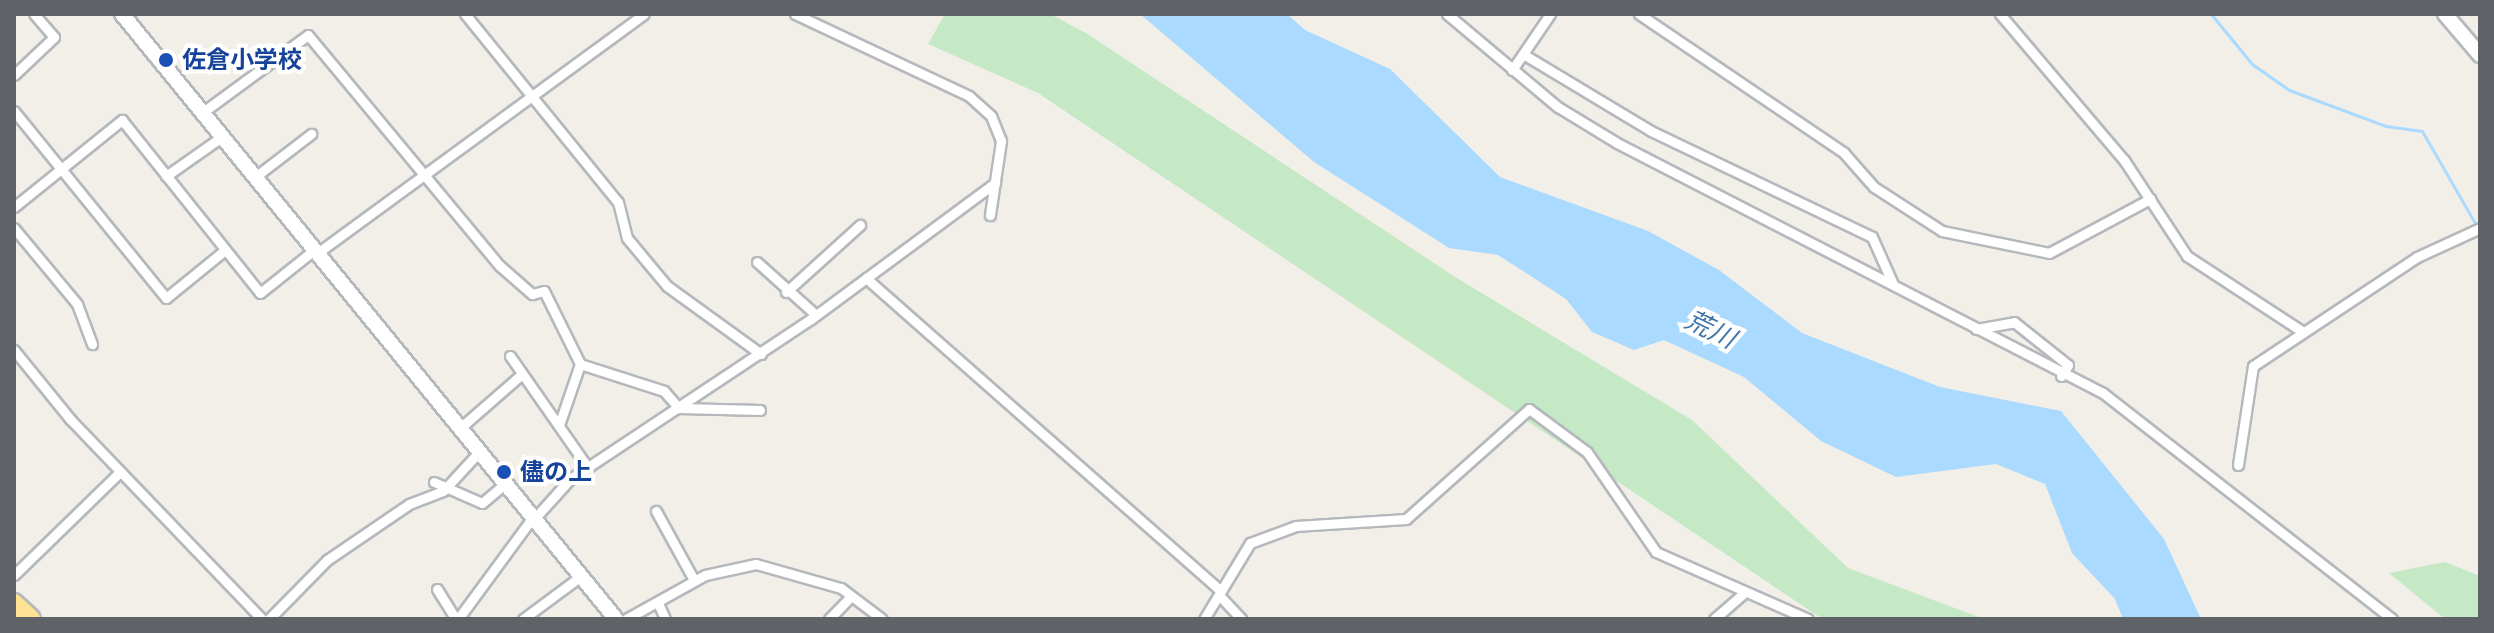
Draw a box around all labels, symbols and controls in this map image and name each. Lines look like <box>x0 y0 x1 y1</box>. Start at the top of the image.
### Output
place label: 佐倉小学校 <box>182 46 302 74</box>
marker: 佐倉小学校 <box>157 51 175 69</box>
water label: 荒川 <box>1680 305 1740 355</box>
place label: 儘の上 <box>520 458 592 486</box>
marker: 儘の上 <box>495 463 513 481</box>

